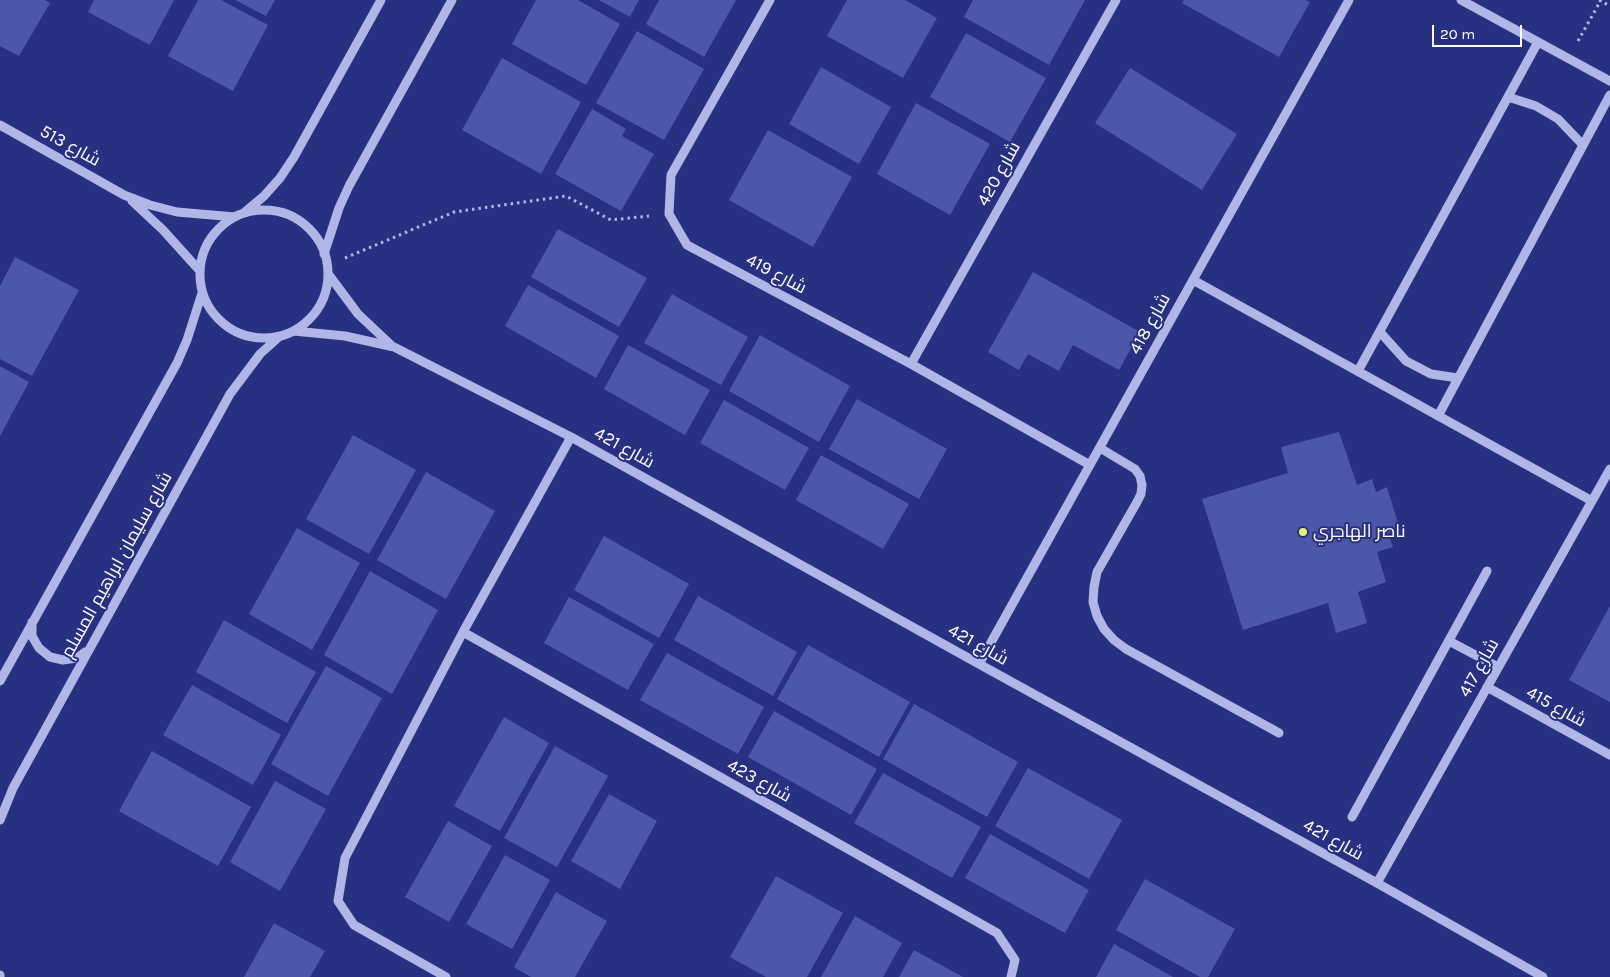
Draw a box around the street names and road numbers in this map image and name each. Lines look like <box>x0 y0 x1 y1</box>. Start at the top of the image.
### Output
street label: شارع 513 <box>36 121 104 171</box>
street label: شارع 420 <box>973 138 1025 210</box>
street label: شارع 419 <box>742 249 810 299</box>
street label: شارع 418 <box>1125 290 1175 358</box>
street label: شارع 421 <box>590 423 658 473</box>
street label: شارع سليمان ابراهيم المسلم <box>57 468 177 662</box>
street label: شارع 421 <box>944 620 1012 670</box>
street label: شارع 417 <box>1454 635 1504 701</box>
street label: شارع 415 <box>1522 682 1590 732</box>
street label: شارع 423 <box>723 755 795 807</box>
street label: شارع 421 <box>1299 815 1367 865</box>

